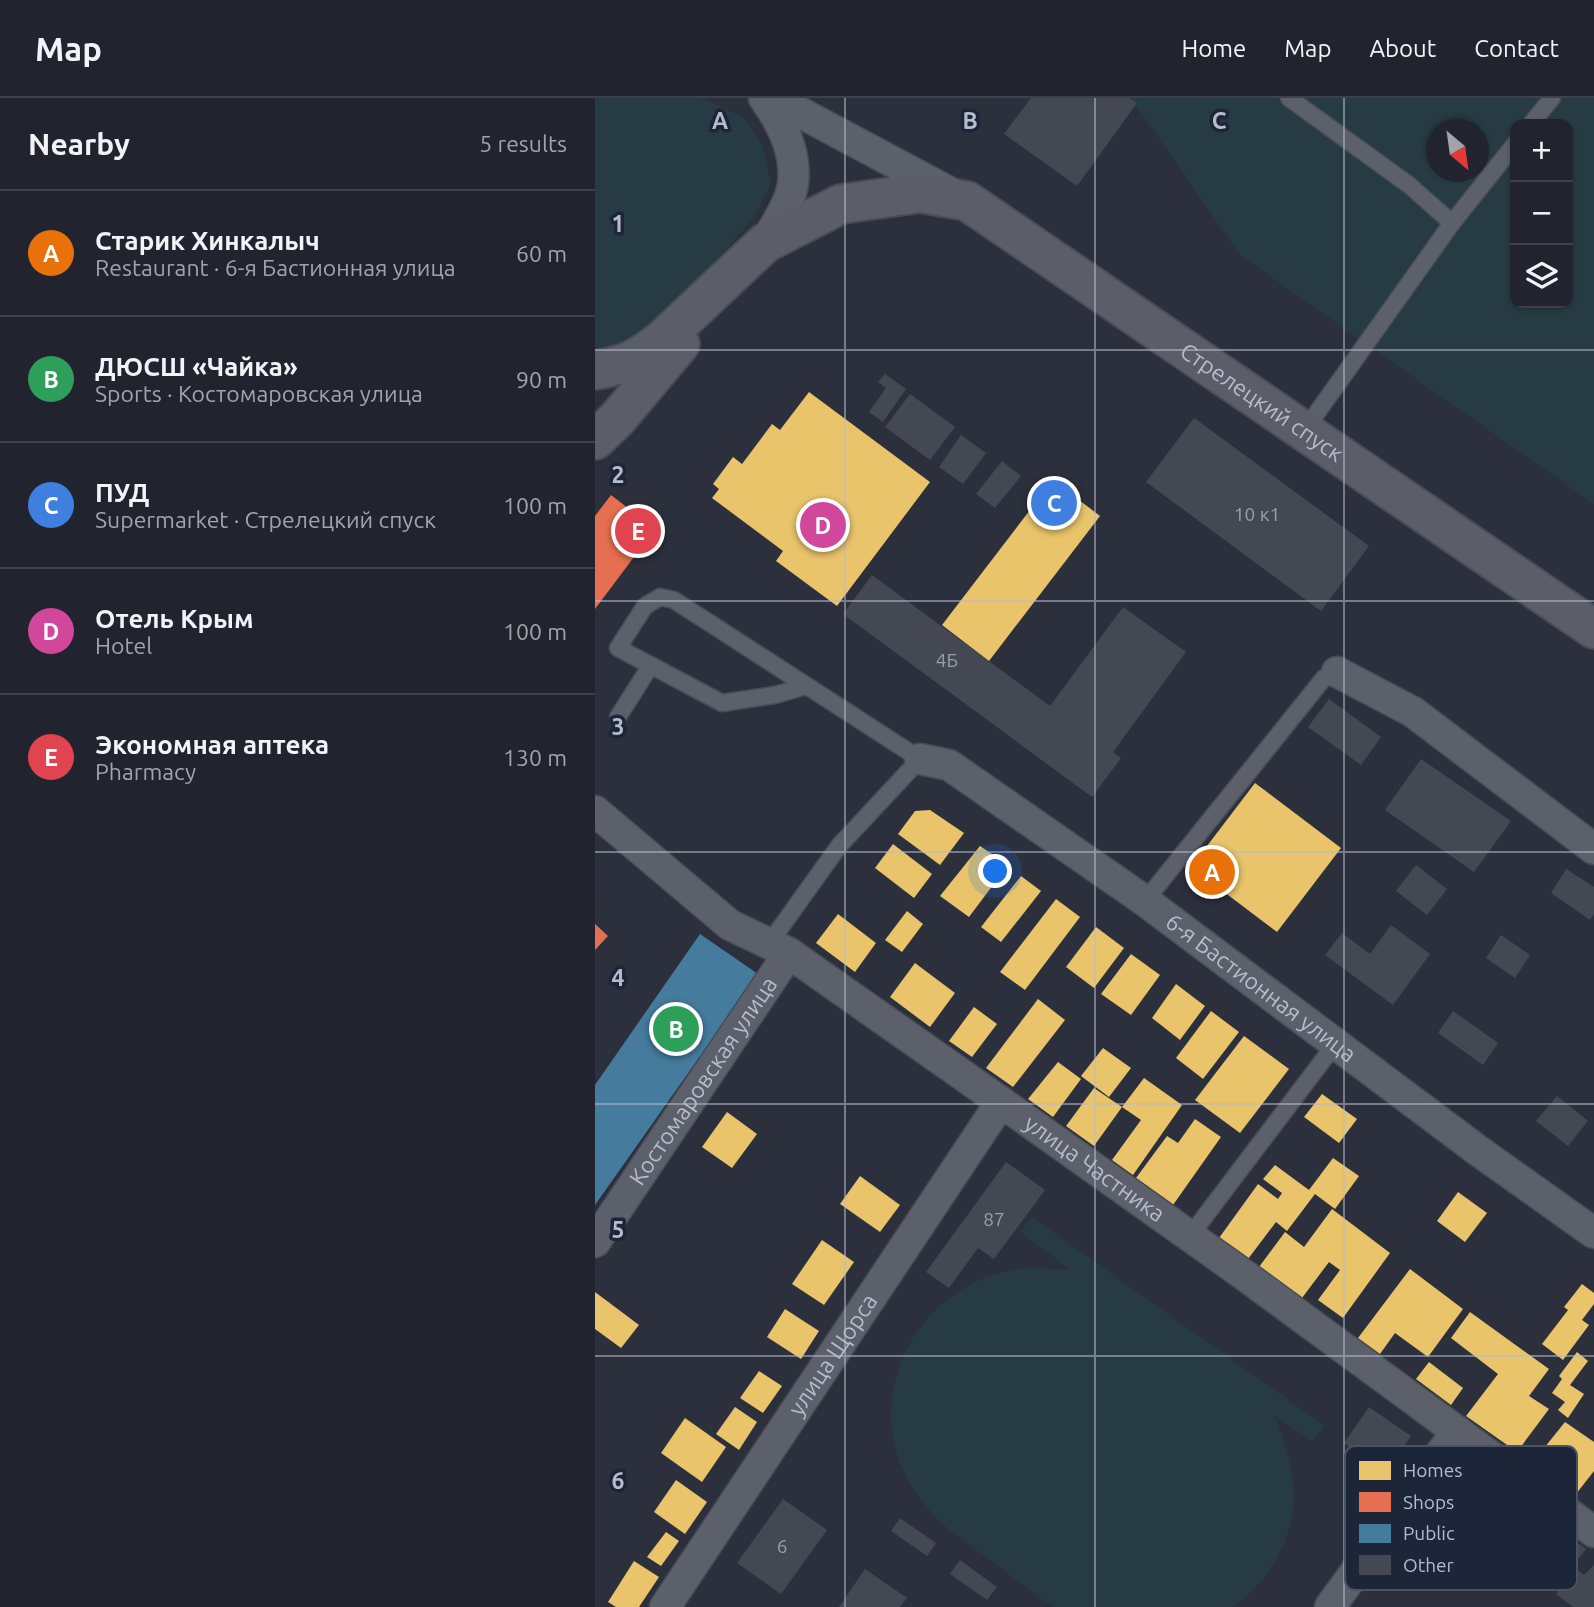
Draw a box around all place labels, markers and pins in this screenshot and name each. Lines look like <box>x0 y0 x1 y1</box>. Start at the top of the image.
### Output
pin: C <box>1031 477 1077 529</box>
pin: D <box>800 499 846 551</box>
pin: E <box>615 505 661 557</box>
pin: A <box>1189 846 1235 898</box>
pin: B <box>653 1003 699 1055</box>

